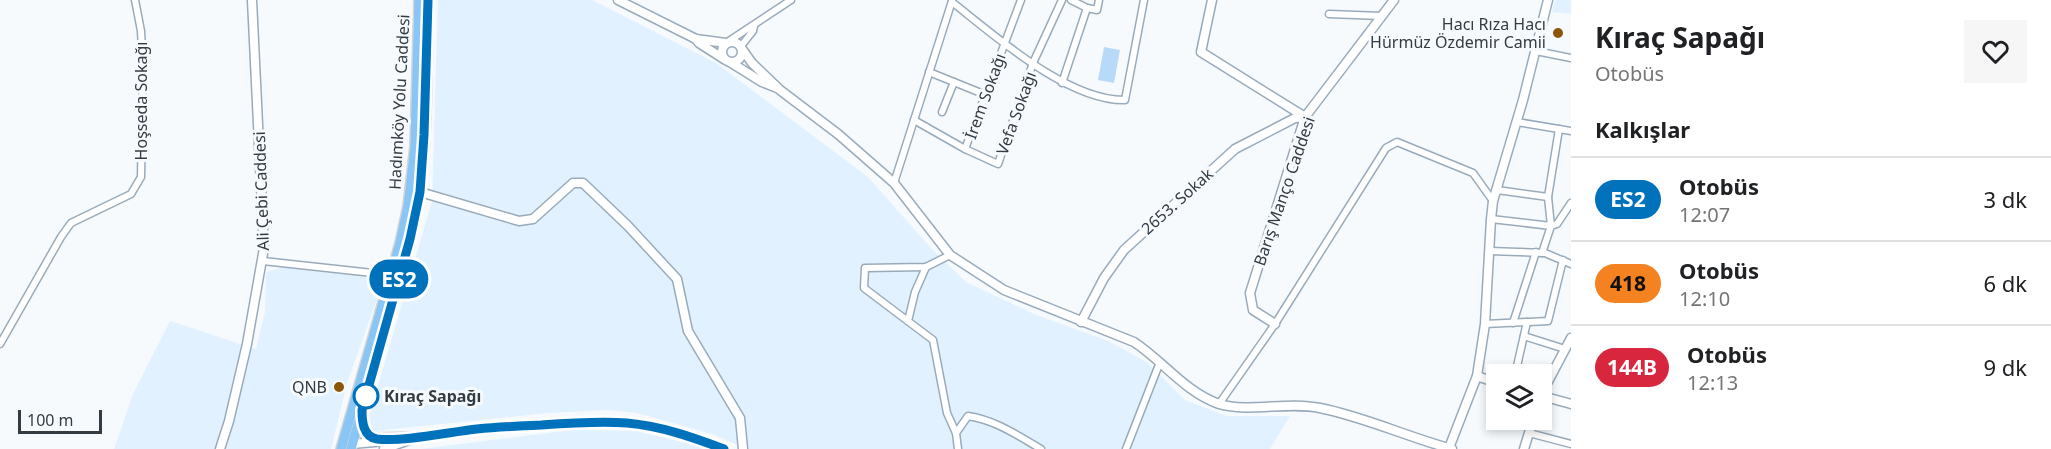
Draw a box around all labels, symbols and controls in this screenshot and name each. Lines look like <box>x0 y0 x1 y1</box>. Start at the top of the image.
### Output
place label: Hacı Rıza Hacı Hürmüz Özdemir Camii <box>1370 13 1546 53</box>
street label: Hadımköy Yolu Caddesi <box>383 14 415 190</box>
text: Kıraç Sapağı <box>1595 18 1765 56</box>
button: heart <box>1964 20 2027 83</box>
marker: Hacı Rıza Hacı Hürmüz Özdemir Camii <box>1551 26 1565 40</box>
street label: Hoşseda Sokağı <box>130 42 152 160</box>
street label: İrem Sokağı <box>959 50 1011 142</box>
text: Otobüs <box>1595 60 1664 87</box>
street label: Vefa Sokağı <box>991 68 1041 158</box>
street label: Barış Manço Caddesi <box>1248 113 1320 269</box>
text: Kalkışlar <box>1595 114 1690 144</box>
street label: Ali Çebi Caddesi <box>248 131 274 251</box>
street label: 2653. Sokak <box>1136 163 1218 239</box>
text: Otobüs <box>1679 171 1759 201</box>
text: 3 dk <box>1983 184 2027 214</box>
text: ES2 <box>1610 185 1646 213</box>
text: 12:07 <box>1679 201 1730 228</box>
text: Otobüs <box>1679 255 1759 285</box>
line badge: ES2 <box>364 260 434 298</box>
text: ES2 <box>381 265 417 293</box>
text: 6 dk <box>1983 268 2027 298</box>
text: 418 <box>1610 269 1646 297</box>
text: 12:10 <box>1679 285 1730 312</box>
text: Otobüs <box>1687 339 1767 369</box>
text: 9 dk <box>1983 352 2027 382</box>
text: 144B <box>1607 353 1657 381</box>
map controls <box>1486 364 1552 430</box>
button: layers <box>1486 364 1552 430</box>
text: 12:13 <box>1687 369 1738 396</box>
place label: QNB <box>292 376 327 398</box>
marker: QNB <box>332 380 346 394</box>
marker: Kıraç Sapağı <box>353 383 379 409</box>
place label: Kıraç Sapağı <box>384 385 481 407</box>
scale bar <box>18 407 102 434</box>
text: 100 m <box>27 409 74 431</box>

